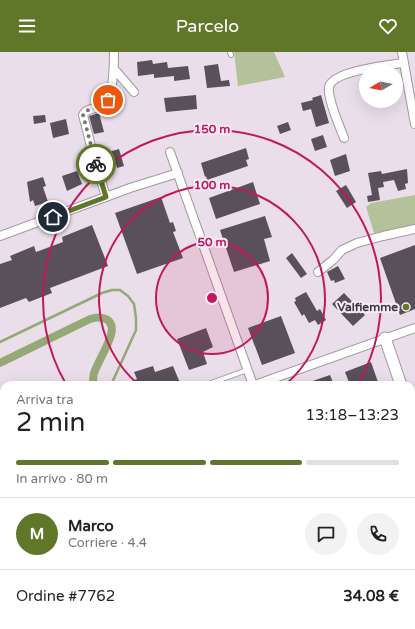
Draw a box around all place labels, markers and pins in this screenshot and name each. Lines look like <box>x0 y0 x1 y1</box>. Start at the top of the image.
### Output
pin <box>91 83 125 117</box>
pin <box>36 200 70 234</box>
centre of rings <box>205 291 219 305</box>
place label: Valfiemme <box>337 300 398 314</box>
marker: Valfiemme <box>401 302 411 312</box>

